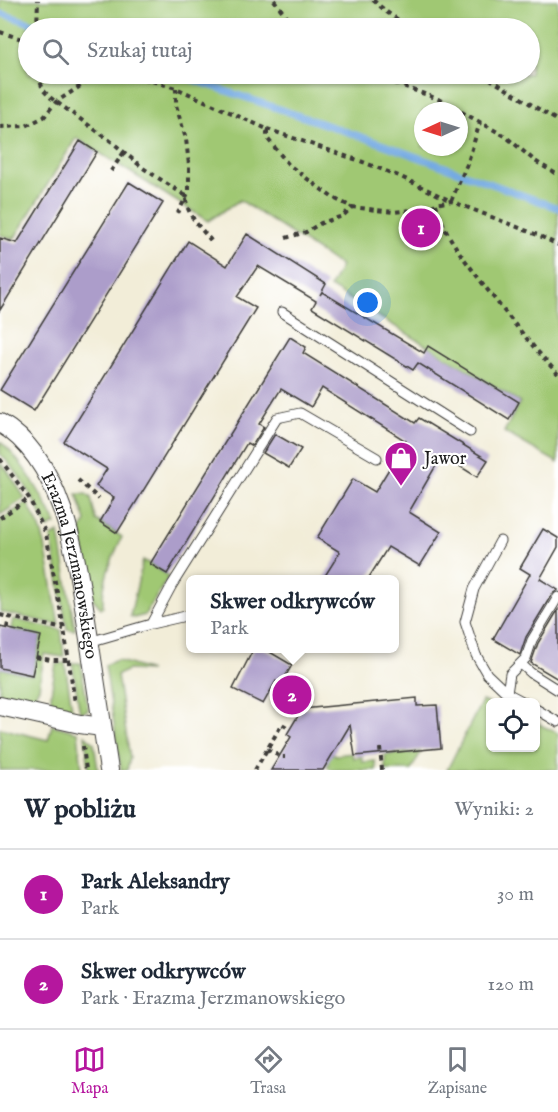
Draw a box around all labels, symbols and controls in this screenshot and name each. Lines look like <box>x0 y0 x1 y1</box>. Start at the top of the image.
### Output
search box <box>18 18 540 84</box>
icon: search <box>39 35 72 68</box>
text: Szukaj tutaj <box>87 37 192 65</box>
north arrow <box>414 102 468 156</box>
pin: 1 <box>402 206 440 250</box>
your location <box>353 288 382 317</box>
shop icon: Jawor <box>383 440 419 487</box>
place label: Jawor <box>422 448 467 471</box>
street label: Erazma Jerzmanowskiego <box>35 468 102 661</box>
popup <box>186 575 399 653</box>
text: Skwer odkrywców <box>210 588 375 616</box>
text: Park <box>210 616 248 641</box>
pin: 2 <box>272 672 312 718</box>
map controls <box>486 698 540 752</box>
button: locate <box>486 698 540 752</box>
text: W pobliżu <box>24 793 136 826</box>
text: Wyniki: 2 <box>454 797 534 822</box>
text: Park Aleksandry <box>81 868 230 896</box>
text: 1 <box>40 882 47 907</box>
text: 30 m <box>497 882 534 907</box>
text: Park <box>81 896 119 921</box>
text: Skwer odkrywców <box>81 958 245 986</box>
text: 2 <box>39 972 48 997</box>
text: 120 m <box>488 972 534 997</box>
text: Park · Erazma Jerzmanowskiego <box>81 986 345 1011</box>
tab: Mapa <box>71 1043 108 1099</box>
tab: Trasa <box>250 1043 286 1099</box>
tab: Zapisane <box>428 1043 487 1099</box>

